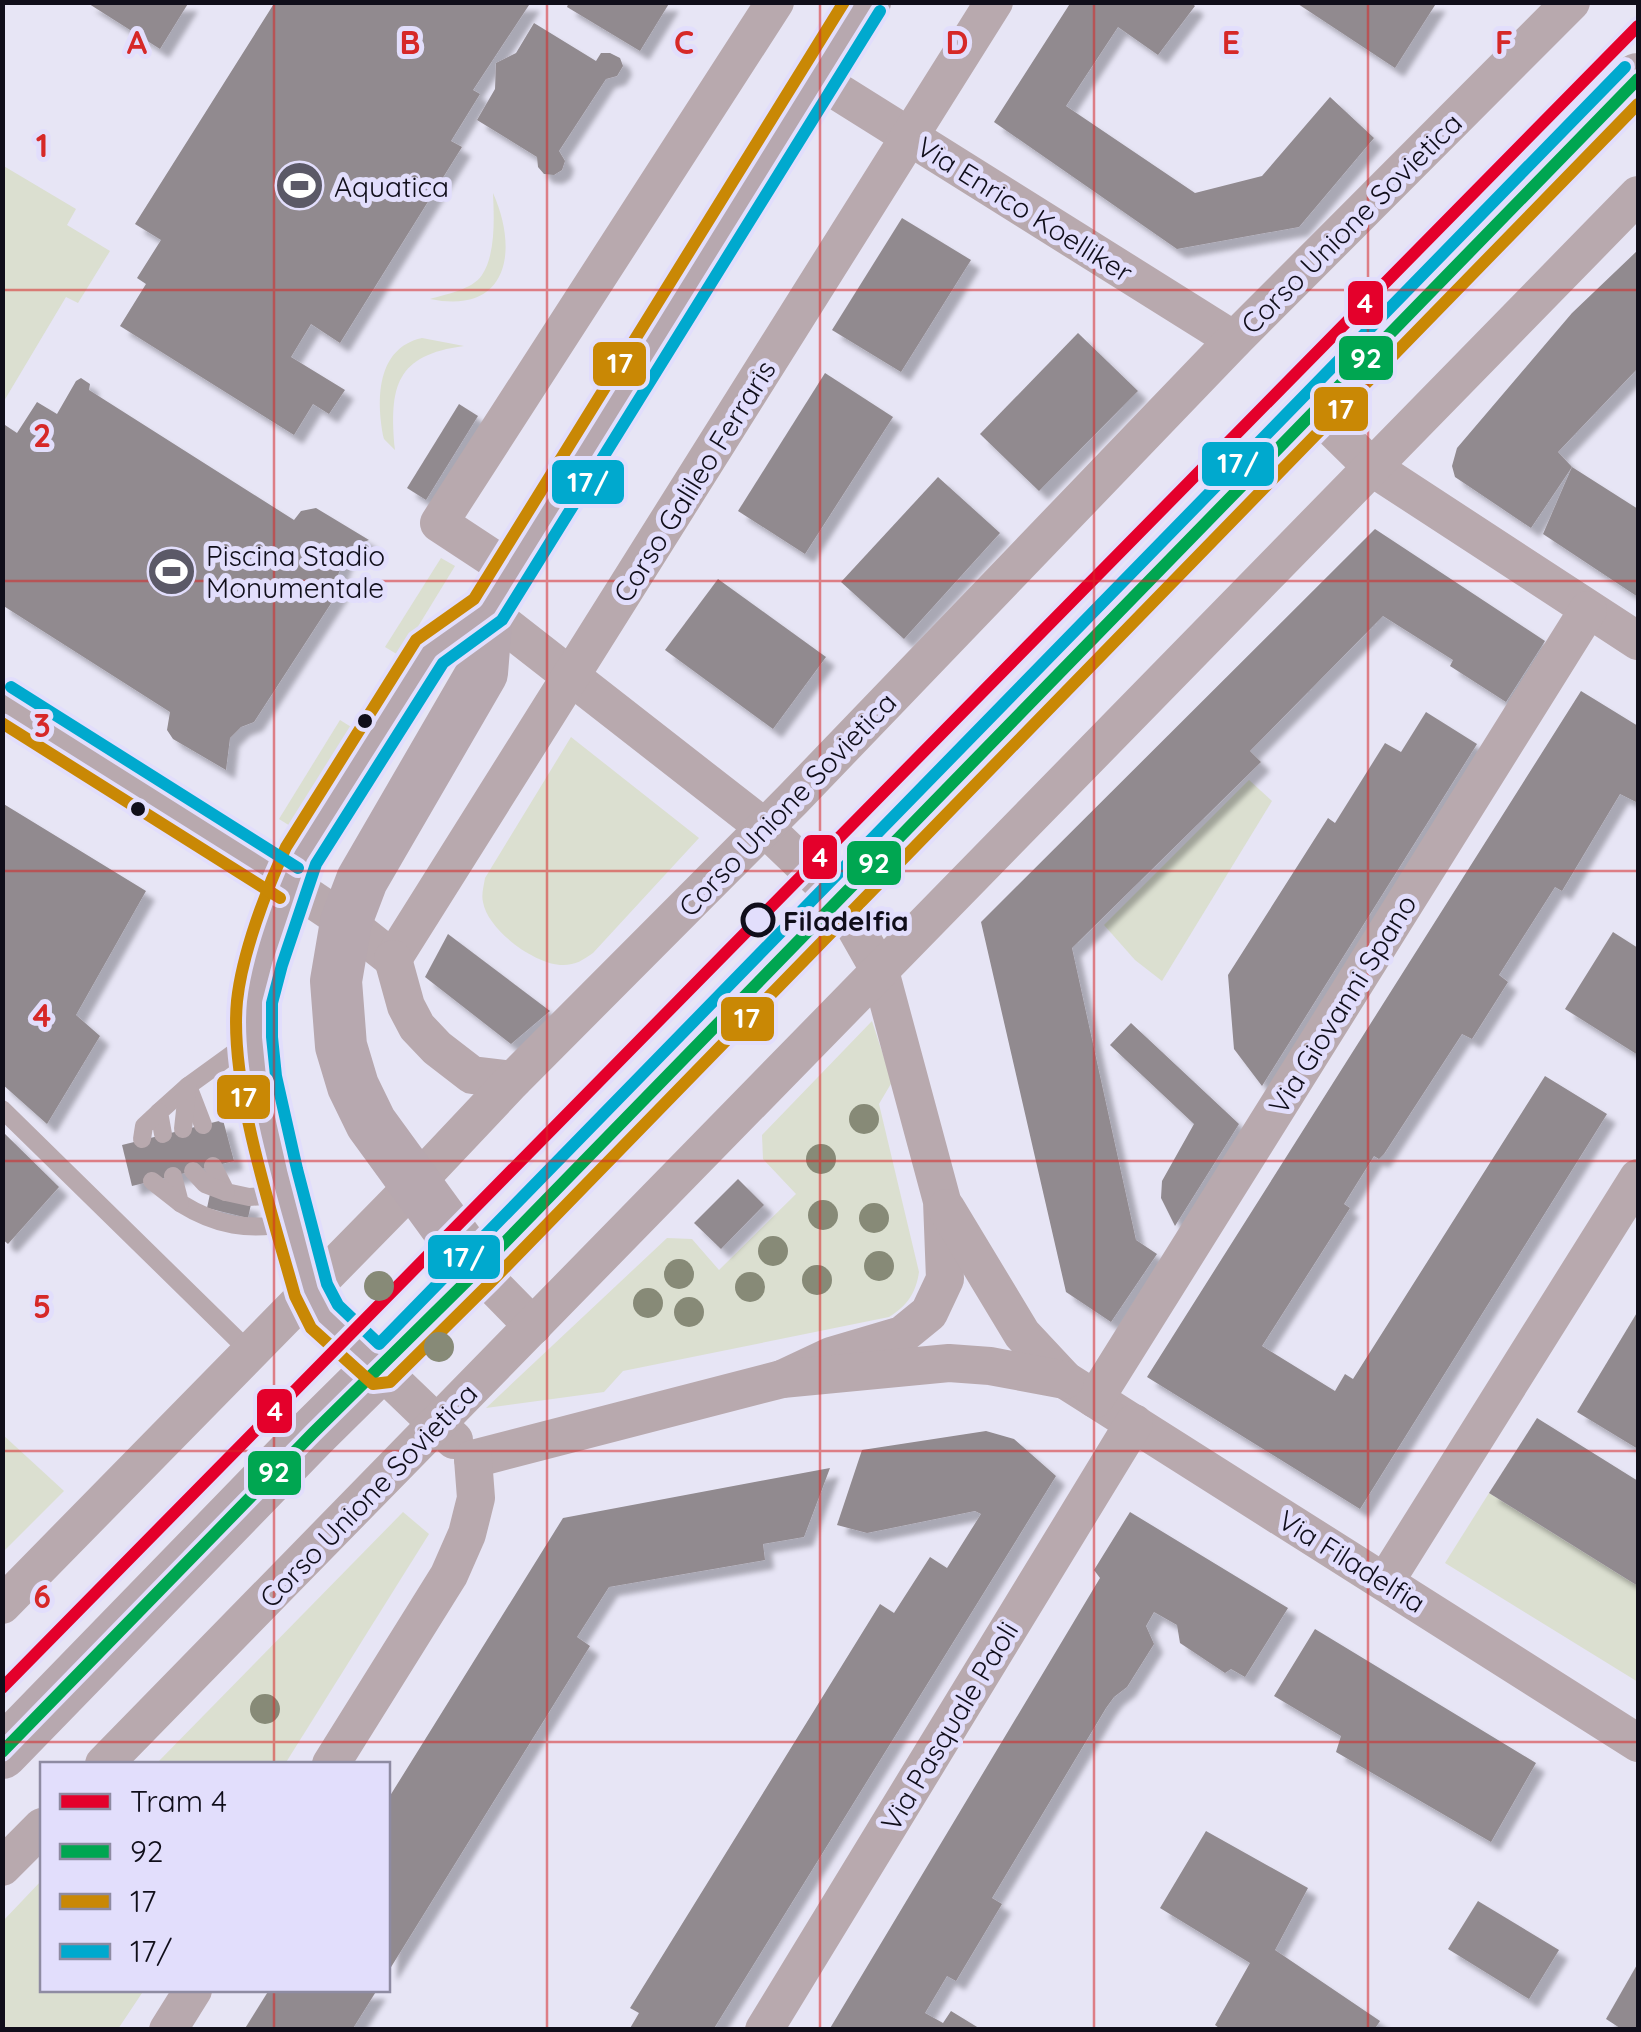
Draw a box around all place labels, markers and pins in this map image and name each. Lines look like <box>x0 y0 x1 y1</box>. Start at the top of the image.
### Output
sports icon: Aquatica <box>273 160 325 212</box>
place label: Aquatica <box>334 169 449 204</box>
place label: Piscina Stadio Monumentale <box>206 538 385 605</box>
sports icon: Piscina Stadio Monumentale <box>145 545 197 597</box>
unlabelled marker <box>355 711 375 731</box>
unlabelled marker <box>128 799 148 819</box>
place label: Filadelfia <box>783 903 909 938</box>
marker: Filadelfia <box>742 904 774 936</box>

